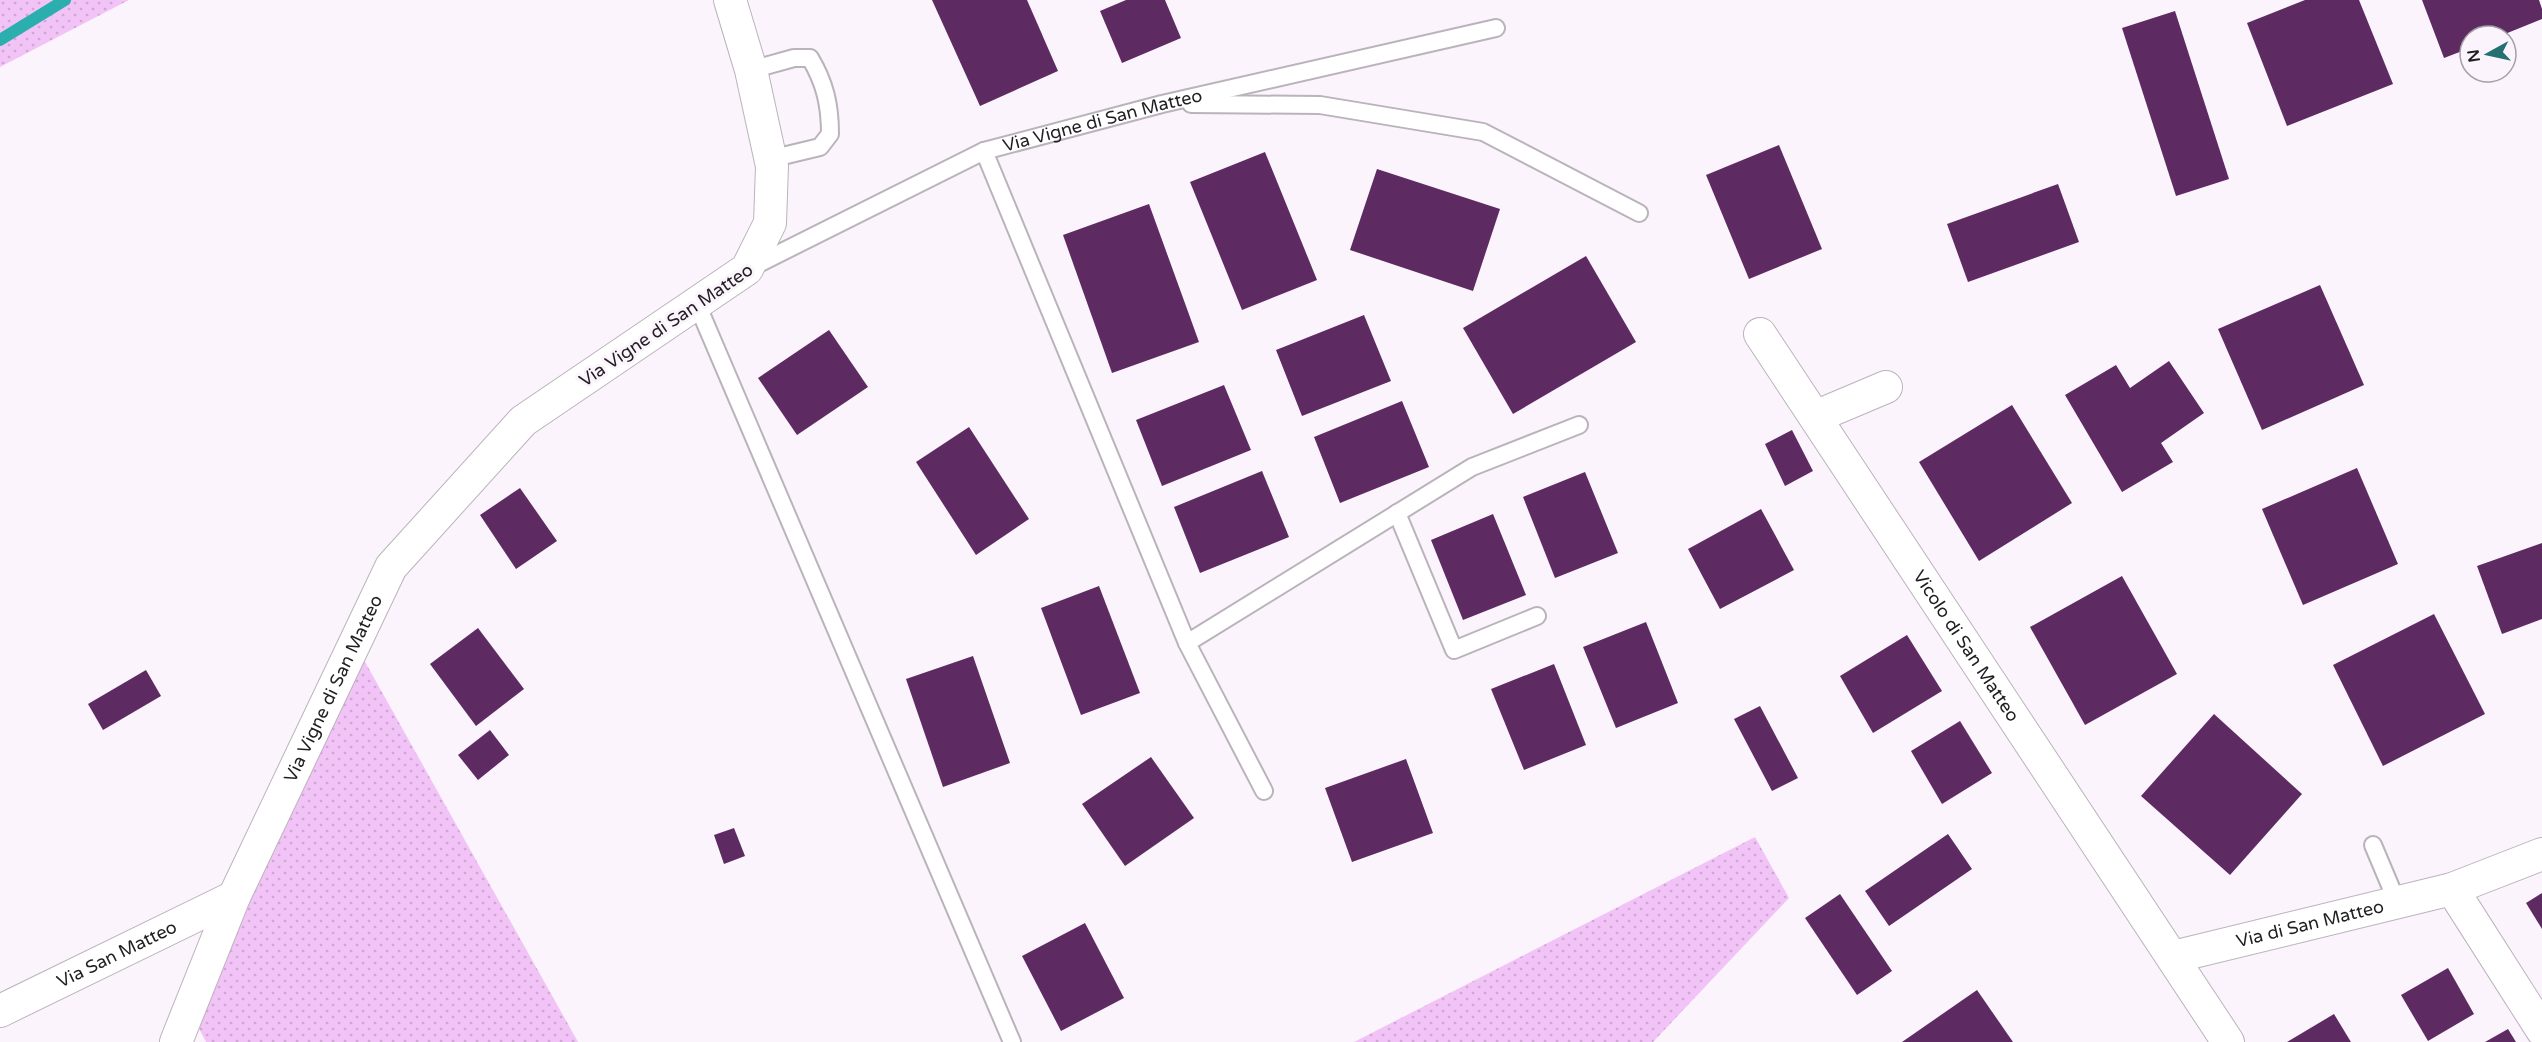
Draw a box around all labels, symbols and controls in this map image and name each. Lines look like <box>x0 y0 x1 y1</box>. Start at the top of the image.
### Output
north arrow <box>2458 24 2518 84</box>
text: N <box>2463 48 2485 64</box>
street label: Via Vigne di San Matteo <box>1000 84 1204 157</box>
street label: Via Vigne di San Matteo <box>575 259 757 391</box>
street label: Vicolo di San Matteo <box>1908 566 2024 726</box>
street label: Via Vigne di San Matteo <box>279 591 387 786</box>
street label: Via di San Matteo <box>2234 895 2386 952</box>
street label: Via San Matteo <box>53 916 180 993</box>

